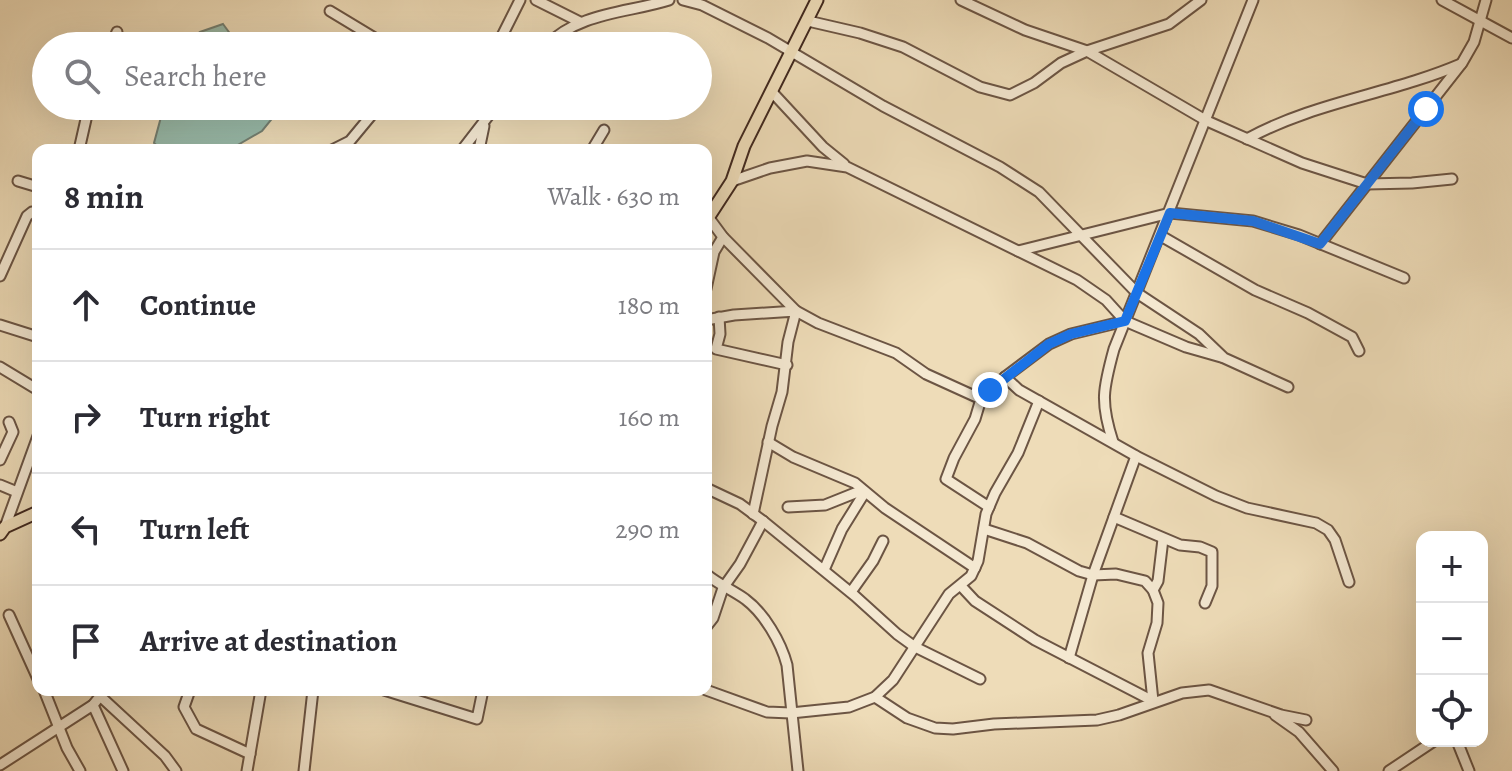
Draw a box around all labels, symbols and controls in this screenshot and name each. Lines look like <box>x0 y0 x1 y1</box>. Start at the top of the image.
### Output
search box <box>32 32 712 120</box>
icon: search <box>60 54 104 98</box>
text: Search here <box>124 56 267 96</box>
route start <box>1408 91 1444 127</box>
text: 8 min <box>64 173 144 220</box>
text: Walk · 630 m <box>548 179 680 214</box>
icon: ahead <box>64 283 108 327</box>
text: Continue <box>140 285 256 325</box>
text: 180 m <box>618 288 680 323</box>
route end <box>972 372 1008 408</box>
icon: right <box>64 395 108 439</box>
text: Turn right <box>140 397 270 437</box>
text: 160 m <box>618 400 680 435</box>
icon: left <box>64 507 108 551</box>
text: Turn left <box>140 509 249 549</box>
text: 290 m <box>615 512 680 547</box>
map controls <box>1416 531 1488 747</box>
button: + <box>1416 531 1488 603</box>
button: − <box>1416 603 1488 675</box>
icon: arrive <box>64 619 108 663</box>
text: Arrive at destination <box>140 621 397 661</box>
button: locate <box>1416 675 1488 747</box>

